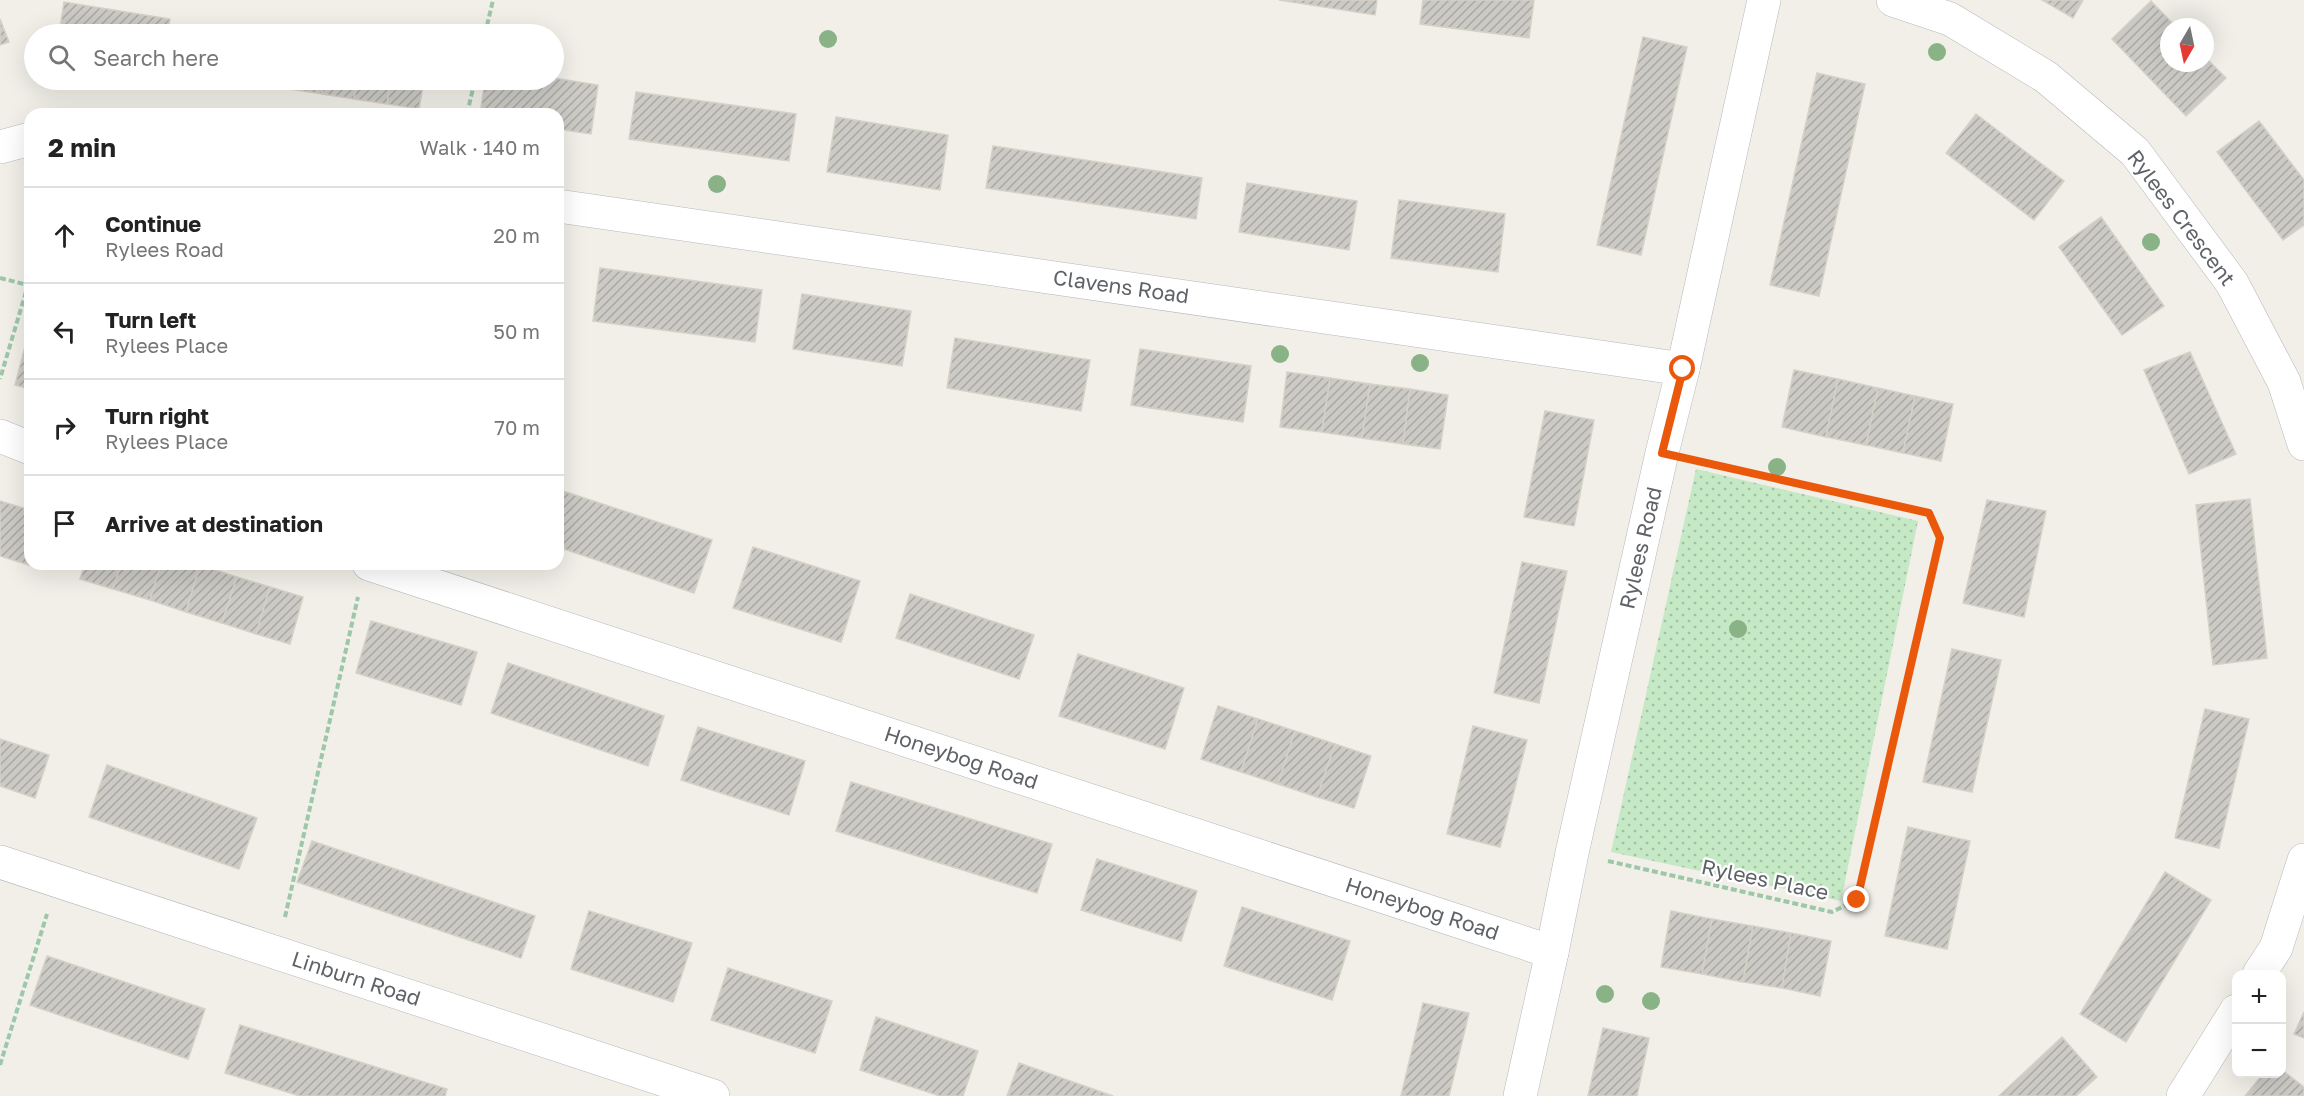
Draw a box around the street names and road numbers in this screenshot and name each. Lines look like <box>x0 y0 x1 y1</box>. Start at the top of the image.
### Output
street label: Rylees Crescent <box>2122 144 2241 291</box>
street label: Clavens Road <box>1052 264 1191 308</box>
street label: Rylees Road <box>1613 484 1667 611</box>
street label: Honeybog Road <box>881 720 1041 794</box>
street label: Rylees Place <box>1699 853 1831 905</box>
street label: Honeybog Road <box>1342 871 1502 945</box>
street label: Linburn Road <box>289 945 424 1011</box>

